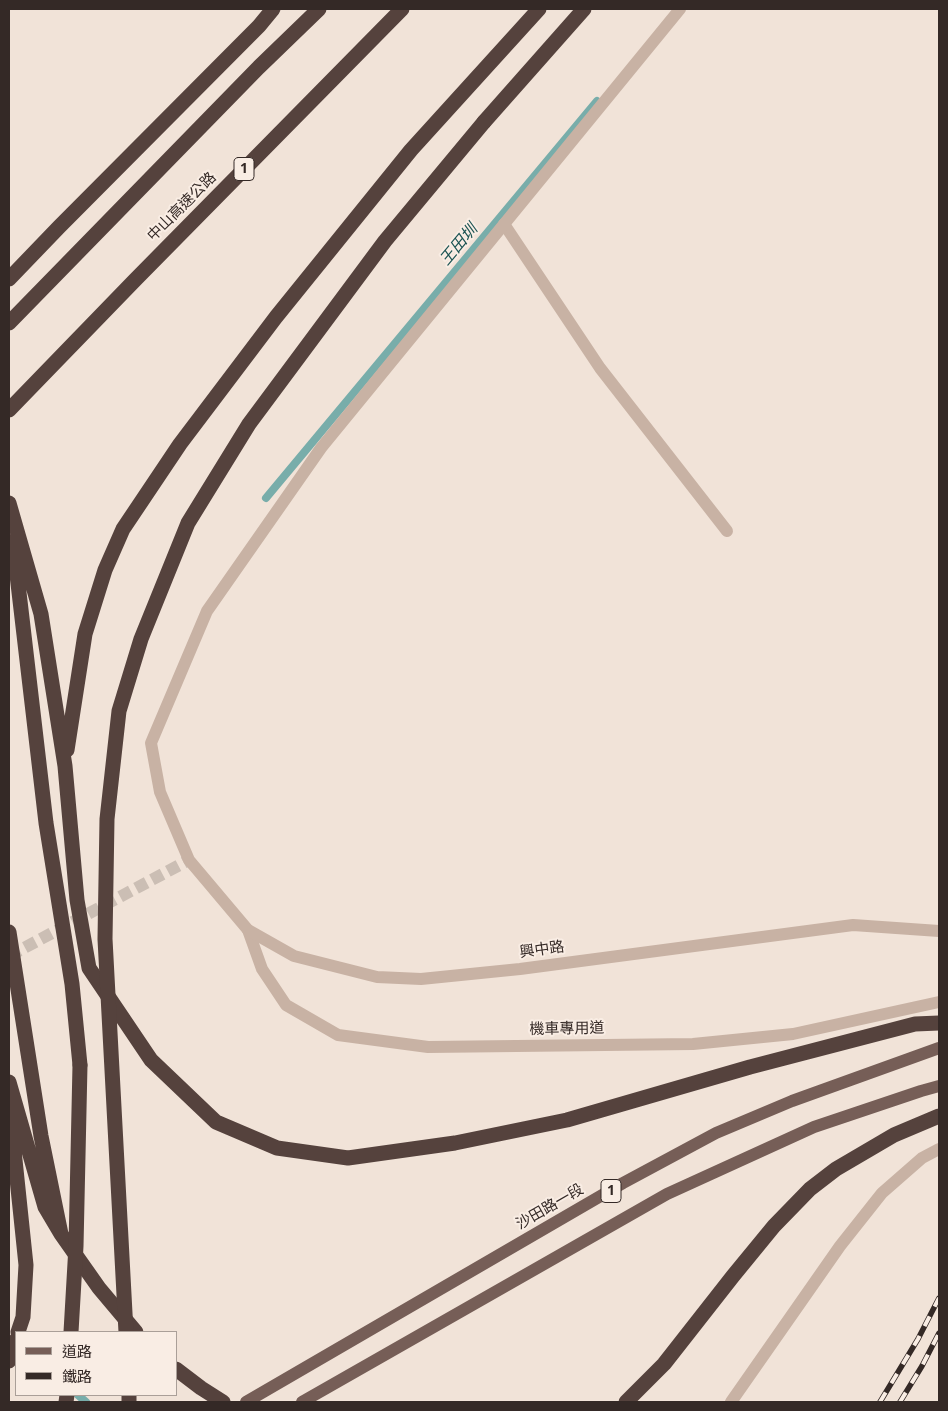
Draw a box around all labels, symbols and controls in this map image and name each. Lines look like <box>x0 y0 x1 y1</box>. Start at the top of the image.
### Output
road number: 1 <box>234 157 254 180</box>
street label: 中山高速公路 <box>144 169 220 245</box>
water label: 王田圳 <box>436 220 482 270</box>
street label: 興中路 <box>518 938 566 962</box>
street label: 機車專用道 <box>529 1019 605 1039</box>
street label: 沙田路一段 <box>513 1180 587 1234</box>
road number: 1 <box>601 1180 621 1202</box>
legend <box>15 1331 178 1396</box>
text: 道路 <box>62 1341 92 1361</box>
text: 鐵路 <box>62 1366 92 1386</box>

